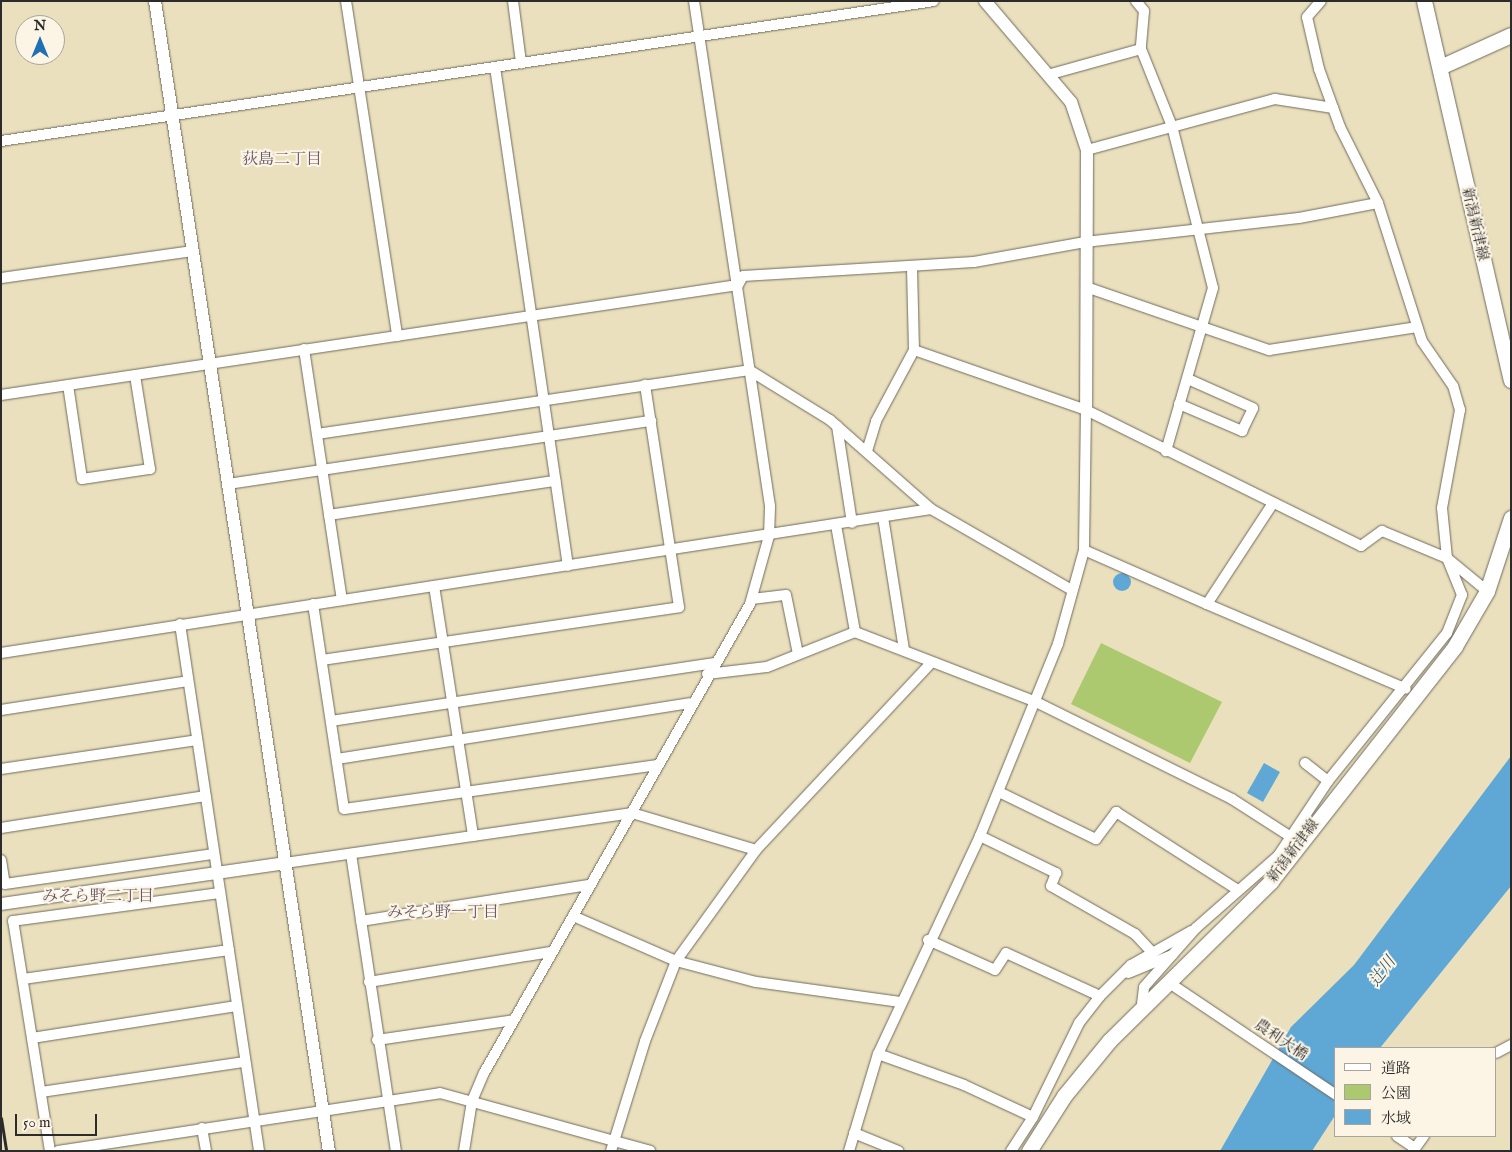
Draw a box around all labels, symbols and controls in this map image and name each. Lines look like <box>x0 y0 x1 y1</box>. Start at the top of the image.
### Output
north arrow <box>15 15 65 65</box>
text: N <box>34 17 46 35</box>
district label: 荻島二丁目 <box>242 150 322 170</box>
street label: 新潟新津線 <box>1458 185 1492 263</box>
street label: 新潟新津線 <box>1263 816 1323 886</box>
district label: みそら野二丁目 <box>42 887 154 907</box>
district label: みそら野一丁目 <box>387 903 499 923</box>
water label: 辻川 <box>1366 953 1400 991</box>
street label: 農利大橋 <box>1251 1016 1311 1064</box>
legend <box>1334 1047 1497 1137</box>
text: 道路 <box>1381 1059 1411 1078</box>
text: 公園 <box>1381 1084 1411 1103</box>
scale bar <box>18 1104 100 1136</box>
text: 水域 <box>1381 1109 1411 1128</box>
text: 50 m <box>23 1113 51 1132</box>

